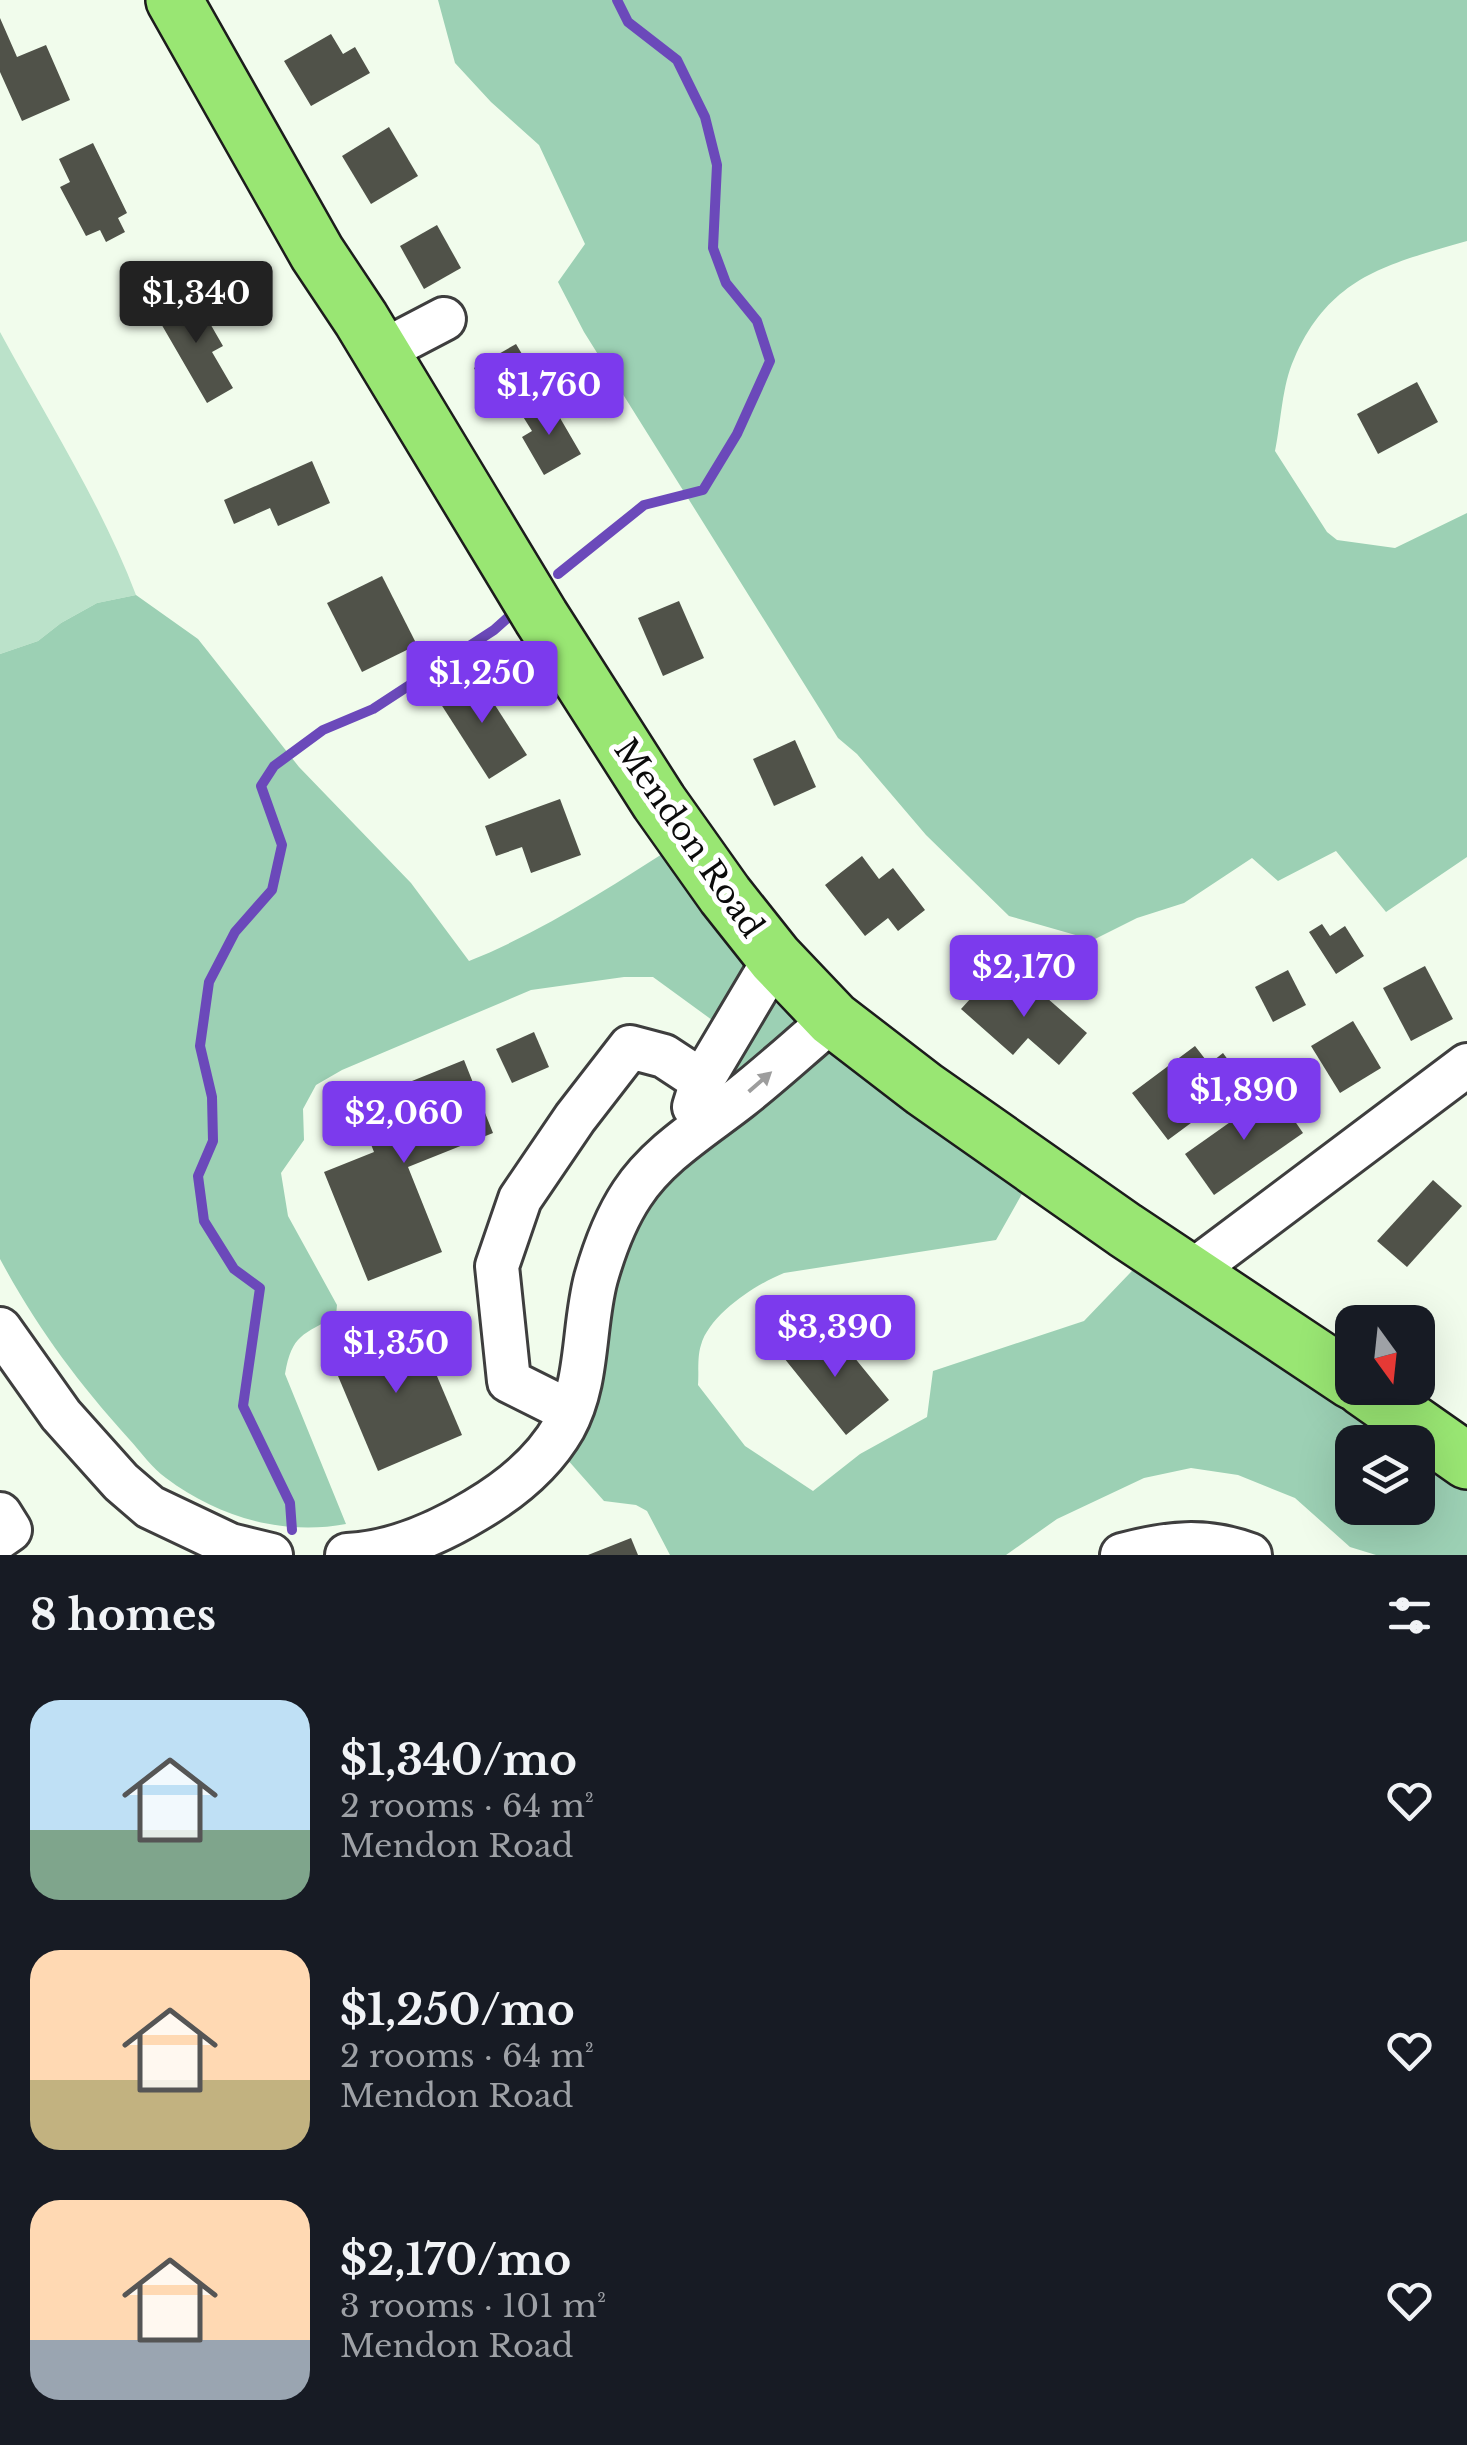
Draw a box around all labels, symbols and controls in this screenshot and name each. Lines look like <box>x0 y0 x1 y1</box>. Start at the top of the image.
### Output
pin: $1,340 <box>115 261 277 346</box>
text: $1,340 <box>142 273 250 313</box>
pin: $1,760 <box>468 353 630 438</box>
text: $1,760 <box>497 365 601 405</box>
pin: $1,250 <box>401 641 563 726</box>
text: $1,250 <box>429 653 535 693</box>
street label: Mendon Road <box>606 731 772 945</box>
pin: $2,170 <box>943 935 1105 1020</box>
text: $2,170 <box>972 947 1076 987</box>
pin: $1,890 <box>1163 1058 1325 1143</box>
text: $1,890 <box>1190 1070 1299 1110</box>
one-way arrow <box>747 1071 772 1093</box>
pin: $2,060 <box>323 1081 485 1166</box>
text: $2,060 <box>344 1093 464 1133</box>
pin: $3,390 <box>754 1295 916 1380</box>
north arrow <box>1335 1305 1435 1405</box>
map controls <box>1335 1305 1435 1525</box>
text: $3,390 <box>777 1307 893 1347</box>
pin: $1,350 <box>315 1311 477 1396</box>
text: $1,350 <box>343 1323 449 1363</box>
button: layers <box>1335 1425 1435 1525</box>
icon: filters <box>1382 1588 1437 1643</box>
text: 8 homes <box>30 1589 216 1641</box>
text: $1,340/mo <box>340 1734 577 1786</box>
icon: home <box>110 1740 230 1860</box>
icon: heart <box>1382 1773 1437 1828</box>
text: 2 rooms · 64 m² <box>340 1786 594 1826</box>
text: Mendon Road <box>340 1826 573 1866</box>
text: $1,250/mo <box>340 1984 575 2036</box>
icon: home <box>110 1990 230 2110</box>
icon: heart <box>1382 2023 1437 2078</box>
text: 2 rooms · 64 m² <box>340 2036 594 2076</box>
text: Mendon Road <box>340 2076 573 2116</box>
text: $2,170/mo <box>340 2234 571 2286</box>
icon: home <box>110 2240 230 2360</box>
icon: heart <box>1382 2273 1437 2328</box>
text: 3 rooms · 101 m² <box>340 2286 606 2326</box>
text: Mendon Road <box>340 2326 573 2366</box>

